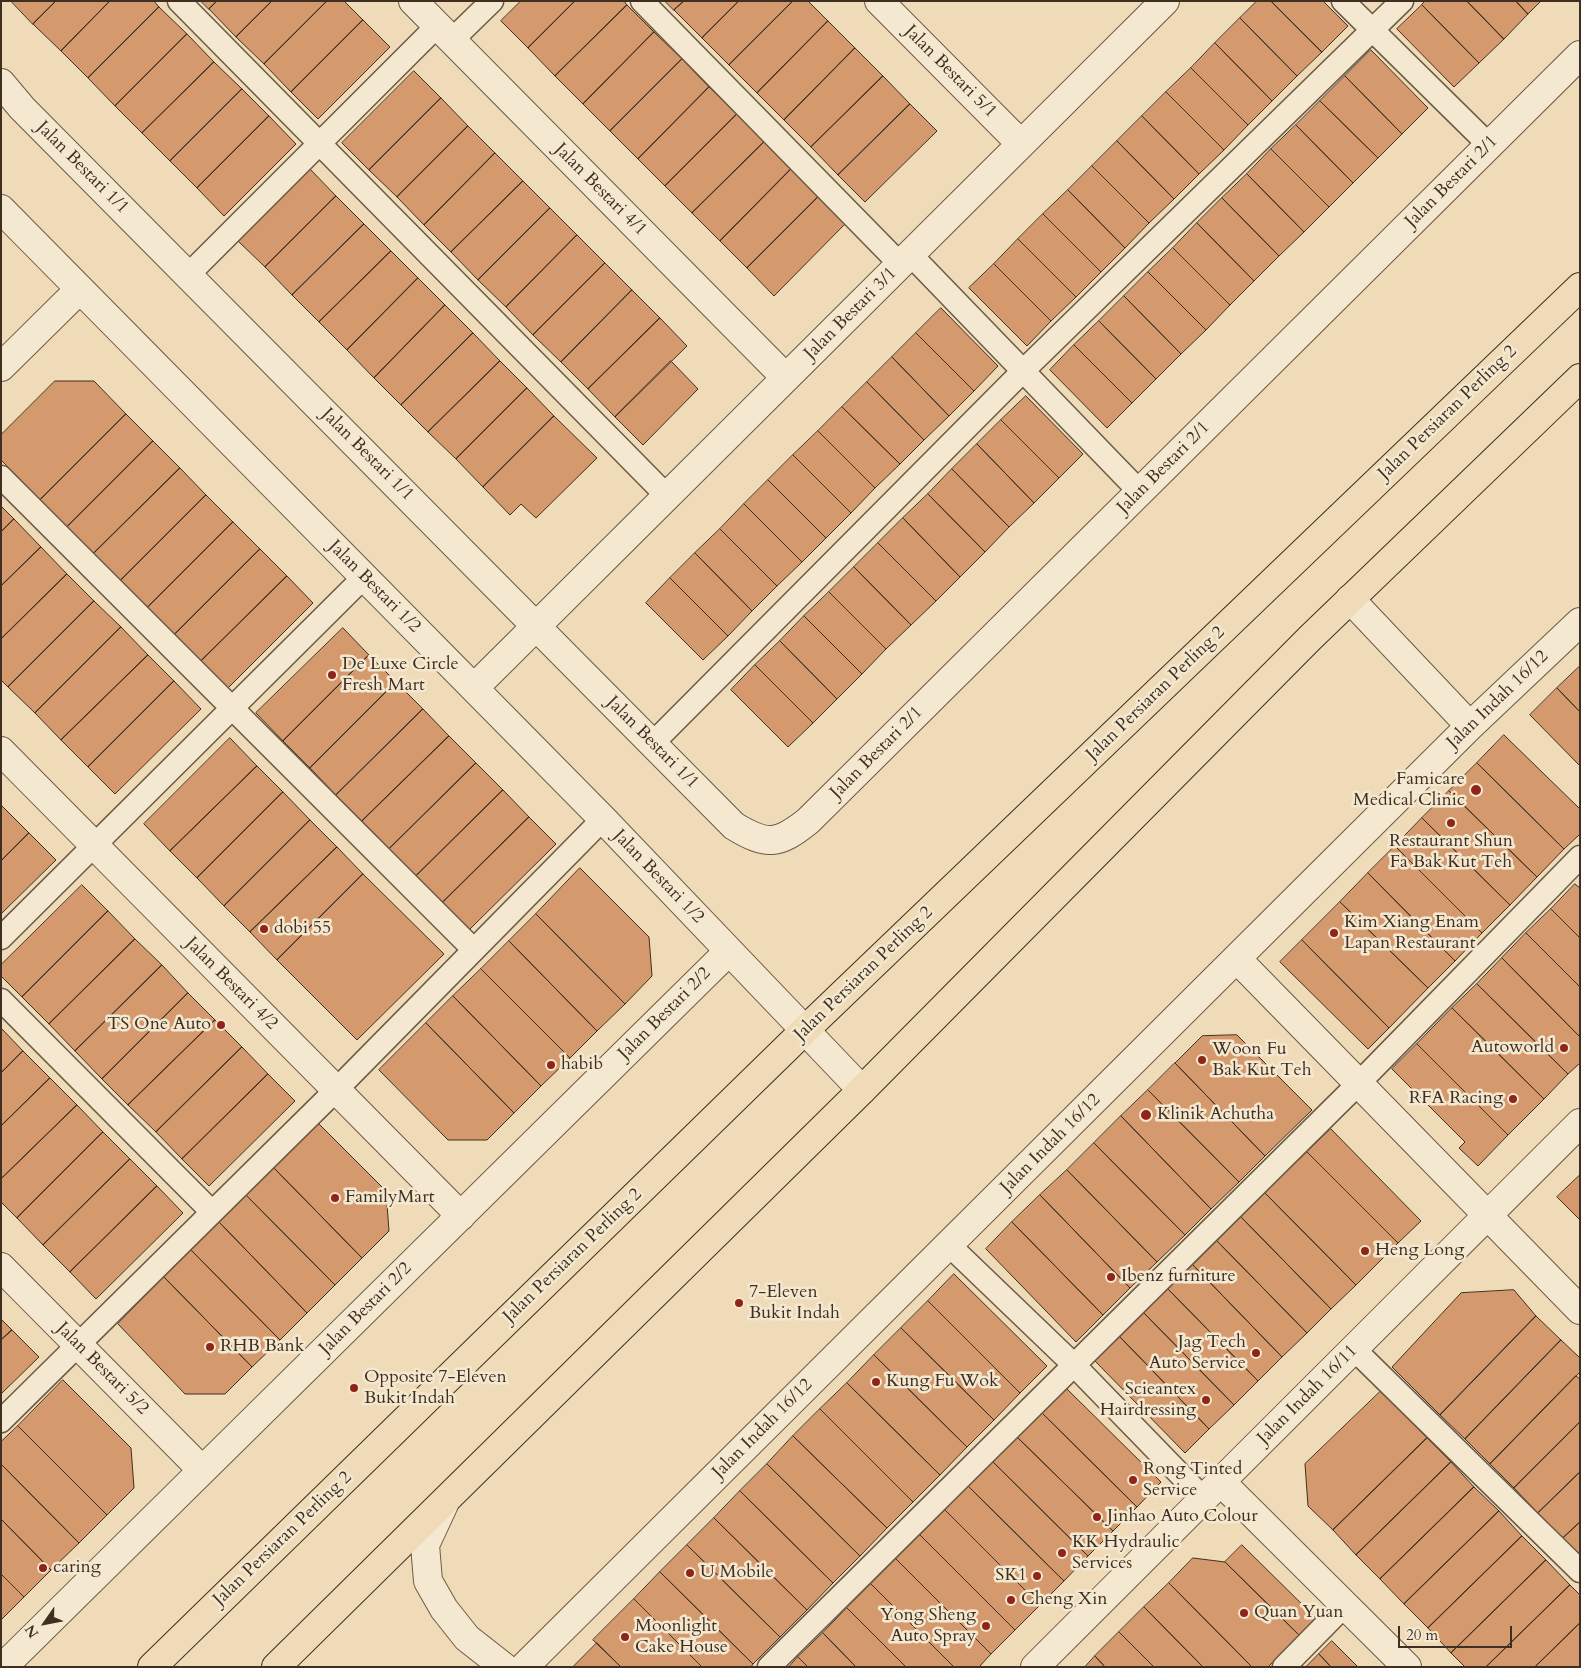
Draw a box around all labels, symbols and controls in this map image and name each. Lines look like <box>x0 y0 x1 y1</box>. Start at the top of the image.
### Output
street label: Jalan Bestari 5/1 <box>899 21 1001 123</box>
street label: Jalan Bestari 1/1 <box>31 117 133 219</box>
street label: Jalan Bestari 2/1 <box>1401 131 1503 233</box>
street label: Jalan Bestari 4/1 <box>549 139 651 241</box>
street label: Jalan Bestari 3/1 <box>800 263 902 365</box>
street label: Jalan Persiaran Perling 2 <box>1374 341 1522 485</box>
street label: Jalan Bestari 1/1 <box>316 404 418 506</box>
street label: Jalan Bestari 2/1 <box>1113 417 1215 519</box>
street label: Jalan Bestari 1/2 <box>323 536 425 638</box>
street label: Jalan Persiaran Perling 2 <box>1082 622 1230 766</box>
street label: Jalan Indah 16/12 <box>1443 646 1553 754</box>
place label: De Luxe Circle Fresh Mart <box>342 654 459 696</box>
marker: De Luxe Circle Fresh Mart <box>326 669 338 681</box>
street label: Jalan Bestari 1/1 <box>601 692 703 794</box>
street label: Jalan Bestari 2/1 <box>826 702 928 804</box>
place label: Famicare Medical Clinic <box>1353 769 1465 812</box>
marker: Famicare Medical Clinic <box>1469 783 1483 797</box>
marker: Restaurant Shun Fa Bak Kut Teh <box>1445 817 1457 829</box>
street label: Jalan Bestari 1/2 <box>608 826 708 928</box>
place label: Restaurant Shun Fa Bak Kut Teh <box>1389 831 1513 874</box>
street label: Jalan Persiaran Perling 2 <box>790 902 938 1046</box>
place label: Kim Xiang Enam Lapan Restaurant <box>1344 912 1479 954</box>
place label: dobi 55 <box>274 918 331 940</box>
marker: dobi 55 <box>258 923 270 935</box>
marker: Kim Xiang Enam Lapan Restaurant <box>1328 927 1340 939</box>
street label: Jalan Bestari 4/2 <box>180 933 282 1035</box>
street label: Jalan Bestari 2/2 <box>614 963 716 1065</box>
place label: TS One Auto <box>107 1014 211 1036</box>
marker: TS One Auto <box>215 1019 227 1031</box>
place label: Autoworld <box>1471 1037 1554 1059</box>
place label: Woon Fu Bak Kut Teh <box>1212 1039 1312 1082</box>
marker: Autoworld <box>1558 1042 1570 1054</box>
place label: habib <box>561 1054 603 1076</box>
marker: Woon Fu Bak Kut Teh <box>1196 1054 1208 1066</box>
marker: habib <box>545 1059 557 1071</box>
place label: RFA Racing <box>1409 1088 1503 1110</box>
street label: Jalan Indah 16/12 <box>997 1090 1105 1198</box>
marker: RFA Racing <box>1507 1093 1519 1105</box>
place label: Klinik Achutha <box>1157 1104 1274 1126</box>
marker: Klinik Achutha <box>1139 1108 1153 1122</box>
street label: Jalan Persiaran Perling 2 <box>499 1184 647 1328</box>
place label: FamilyMart <box>345 1187 434 1209</box>
marker: FamilyMart <box>329 1192 341 1204</box>
place label: Heng Long <box>1375 1240 1464 1262</box>
marker: Heng Long <box>1359 1245 1371 1257</box>
street label: Jalan Bestari 2/2 <box>315 1258 417 1360</box>
place label: Ibenz furniture <box>1121 1266 1236 1288</box>
marker: Ibenz furniture <box>1105 1271 1117 1283</box>
place label: 7-Eleven Bukit Indah <box>749 1282 840 1325</box>
marker: 7-Eleven Bukit Indah <box>733 1297 745 1309</box>
street label: Jalan Bestari 5/2 <box>51 1318 153 1420</box>
place label: Jag Tech Auto Service <box>1149 1332 1246 1375</box>
place label: RHB Bank <box>220 1336 304 1358</box>
marker: RHB Bank <box>204 1341 216 1353</box>
street label: Jalan Indah 16/11 <box>1254 1341 1362 1449</box>
marker: Jag Tech Auto Service <box>1250 1347 1262 1359</box>
place label: Opposite 7-Eleven Bukit Indah <box>364 1367 507 1410</box>
place label: Kung Fu Wok <box>886 1371 999 1393</box>
street label: Jalan Indah 16/12 <box>709 1375 817 1483</box>
marker: Kung Fu Wok <box>870 1376 882 1388</box>
place label: Scieantex Hairdressing <box>1100 1379 1196 1422</box>
marker: Opposite 7-Eleven Bukit Indah <box>348 1382 360 1394</box>
marker: Scieantex Hairdressing <box>1200 1394 1212 1406</box>
place label: Rong Tinted Service <box>1143 1459 1242 1502</box>
street label: Jalan Persiaran Perling 2 <box>209 1467 357 1611</box>
marker: Rong Tinted Service <box>1127 1474 1139 1486</box>
place label: Jinhao Auto Colour <box>1107 1506 1258 1528</box>
marker: Jinhao Auto Colour <box>1091 1511 1103 1523</box>
place label: KK Hydraulic Services <box>1072 1532 1180 1575</box>
marker: KK Hydraulic Services <box>1056 1547 1068 1559</box>
place label: caring <box>53 1557 101 1579</box>
marker: caring <box>37 1562 49 1574</box>
place label: U Mobile <box>700 1562 774 1584</box>
place label: SK1 <box>995 1565 1027 1587</box>
marker: U Mobile <box>684 1567 696 1579</box>
marker: SK1 <box>1031 1570 1043 1582</box>
place label: Cheng Xin <box>1021 1589 1107 1611</box>
marker: Cheng Xin <box>1005 1594 1017 1606</box>
north arrow <box>20 1598 70 1648</box>
place label: Quan Yuan <box>1254 1602 1344 1624</box>
place label: Yong Sheng Auto Spray <box>880 1605 976 1648</box>
marker: Quan Yuan <box>1238 1607 1250 1619</box>
place label: Moonlight Cake House <box>635 1616 728 1658</box>
scale bar <box>1401 1616 1515 1648</box>
marker: Yong Sheng Auto Spray <box>980 1620 992 1632</box>
text: N <box>21 1621 43 1642</box>
text: 20 m <box>1406 1625 1438 1645</box>
marker: Moonlight Cake House <box>619 1631 631 1643</box>

